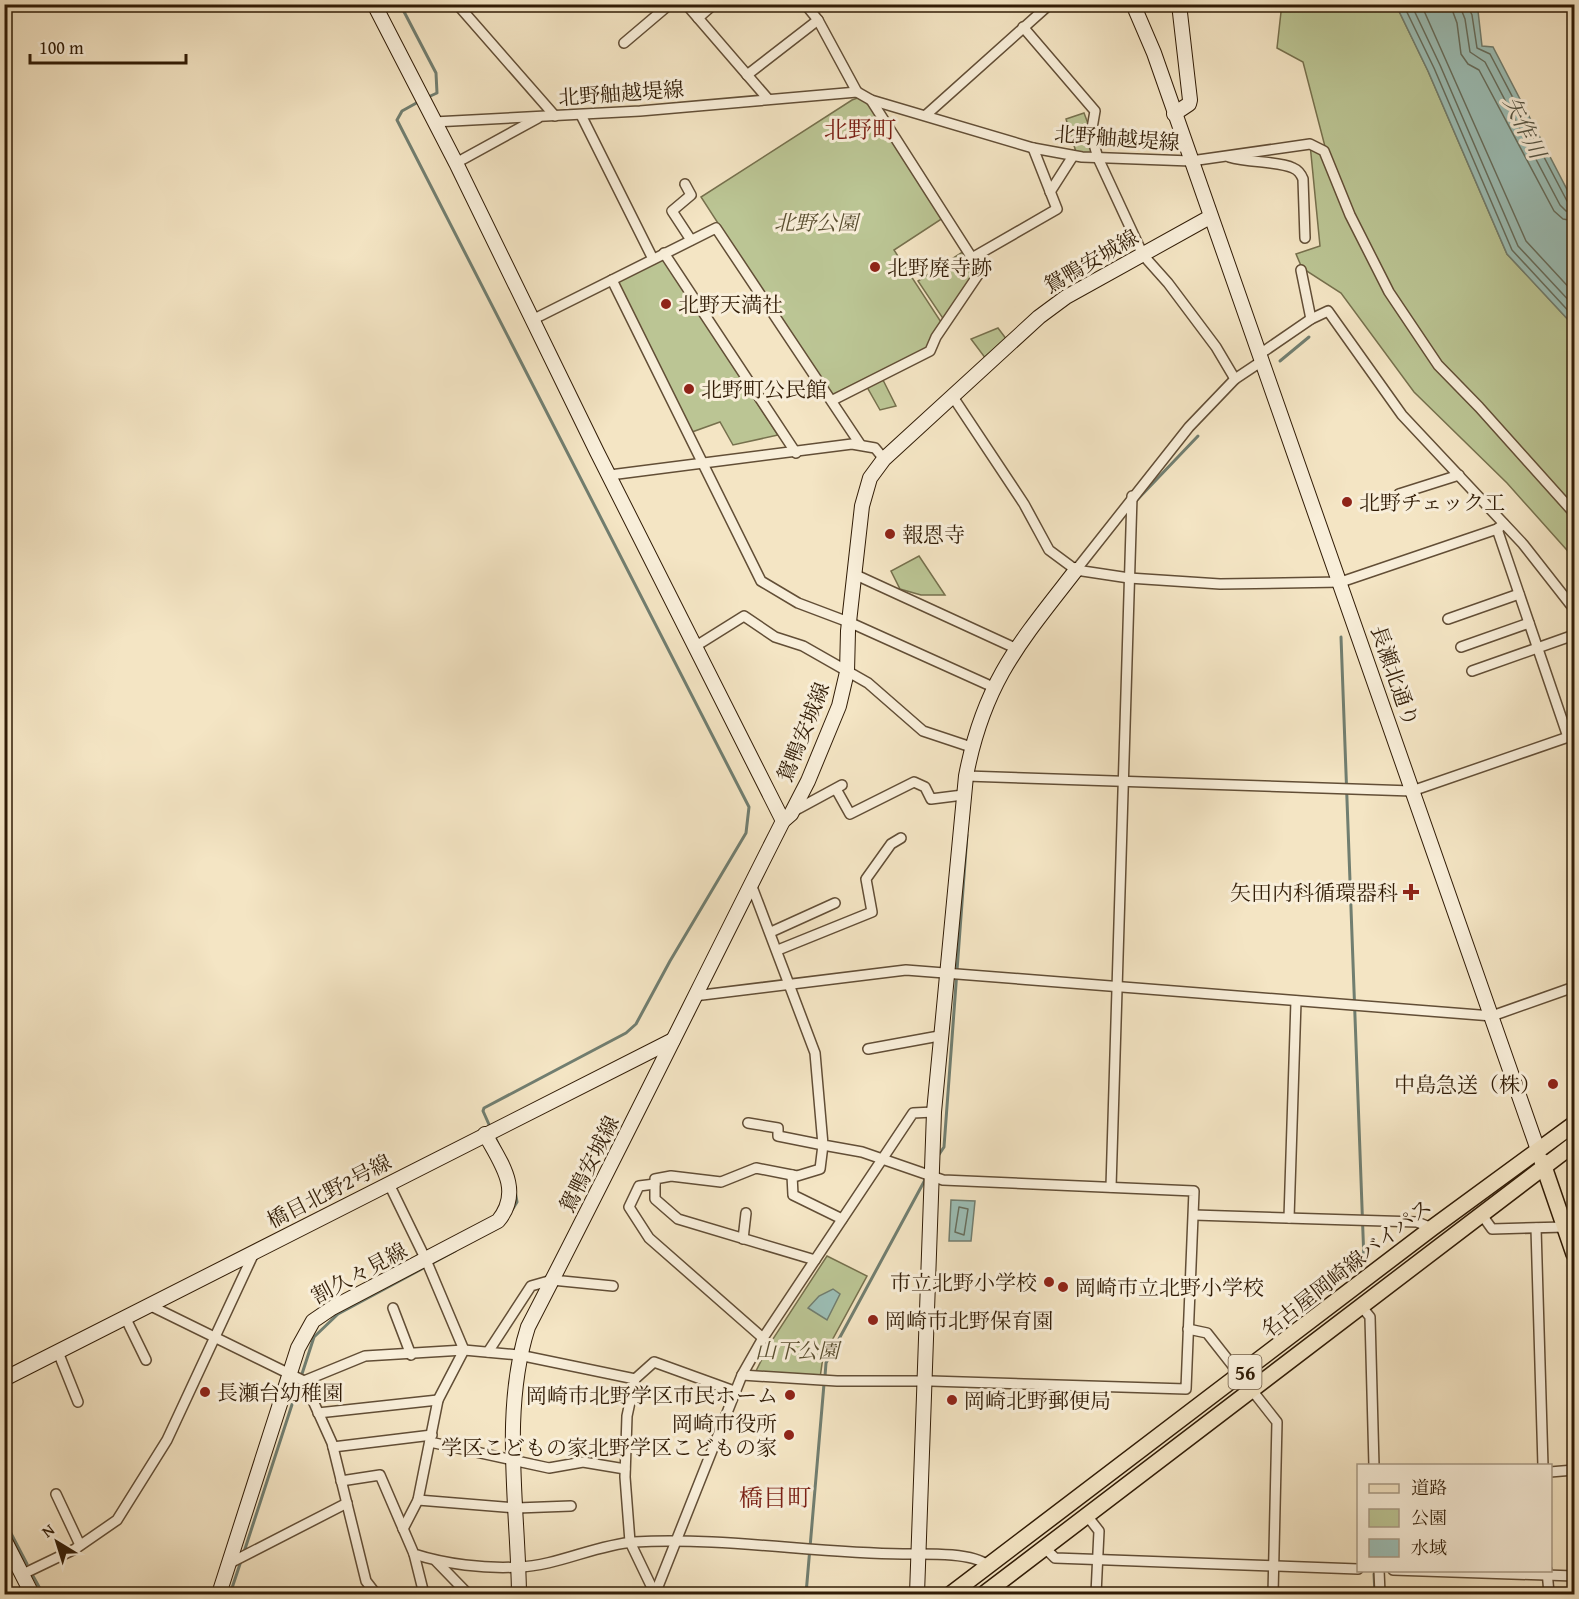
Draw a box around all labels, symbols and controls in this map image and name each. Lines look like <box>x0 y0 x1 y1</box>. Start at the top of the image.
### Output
scale bar <box>30 27 186 65</box>
text: 100 m <box>39 34 84 61</box>
street label: 北野舳越堤線 <box>557 73 685 113</box>
water label: 矢作川 <box>1496 90 1555 165</box>
district label: 北野町 <box>824 112 896 147</box>
street label: 北野舳越堤線 <box>1053 118 1181 158</box>
park label: 北野公園 <box>774 207 861 238</box>
street label: 鴛鴨安城線 <box>1038 221 1144 301</box>
place label: 北野廃寺跡 <box>887 252 992 283</box>
marker: 北野廃寺跡 <box>868 260 882 274</box>
place label: 北野天満社 <box>678 289 783 320</box>
marker: 北野天満社 <box>659 297 673 311</box>
place label: 北野町公民館 <box>701 374 827 405</box>
marker: 北野町公民館 <box>682 382 696 396</box>
place label: 北野チェック工 <box>1359 487 1505 518</box>
marker: 北野チェック工 <box>1340 495 1354 509</box>
place label: 報恩寺 <box>902 519 965 550</box>
marker: 報恩寺 <box>883 527 897 541</box>
street label: 長瀬北通り <box>1363 621 1427 731</box>
street label: 鴛鴨安城線 <box>769 678 837 786</box>
place label: 矢田内科循環器科 <box>1230 877 1398 908</box>
marker: 矢田内科循環器科 <box>1402 883 1420 901</box>
place label: 中島急送（株） <box>1394 1069 1541 1100</box>
marker: 中島急送（株） <box>1546 1077 1560 1091</box>
street label: 鴛鴨安城線 <box>551 1110 627 1218</box>
street label: 橋目北野2号線 <box>261 1146 397 1236</box>
street label: 名古屋岡崎線バイパス <box>1254 1191 1438 1345</box>
street label: 割久々見線 <box>305 1235 413 1311</box>
place label: 市立北野小学校 <box>890 1267 1037 1298</box>
place label: 岡崎市立北野小学校 <box>1075 1272 1264 1303</box>
marker: 市立北野小学校 <box>1042 1275 1056 1289</box>
marker: 岡崎市立北野小学校 <box>1056 1280 1070 1294</box>
place label: 岡崎市北野保育園 <box>885 1305 1053 1336</box>
marker: 岡崎市北野保育園 <box>866 1313 880 1327</box>
park label: 山下公園 <box>755 1335 842 1366</box>
road number: 56 <box>1228 1355 1262 1389</box>
place label: 長瀬台幼稚園 <box>217 1377 343 1408</box>
place label: 岡崎市北野学区市民ホーム <box>526 1380 778 1411</box>
marker: 長瀬台幼稚園 <box>198 1385 212 1399</box>
place label: 岡崎北野郵便局 <box>964 1385 1111 1416</box>
marker: 岡崎市北野学区市民ホーム <box>783 1388 797 1402</box>
marker: 岡崎北野郵便局 <box>945 1393 959 1407</box>
place label: 岡崎市役所 学区こどもの家北野学区こどもの家 <box>441 1408 777 1463</box>
marker: 岡崎市役所 学区こどもの家北野学区こどもの家 <box>782 1428 796 1442</box>
legend <box>1357 1464 1552 1572</box>
text: 道路 <box>1411 1474 1447 1501</box>
district label: 橋目町 <box>739 1480 811 1515</box>
text: 公園 <box>1411 1504 1447 1531</box>
north arrow <box>27 1512 87 1572</box>
text: N <box>36 1517 60 1543</box>
text: 水域 <box>1411 1534 1447 1561</box>

